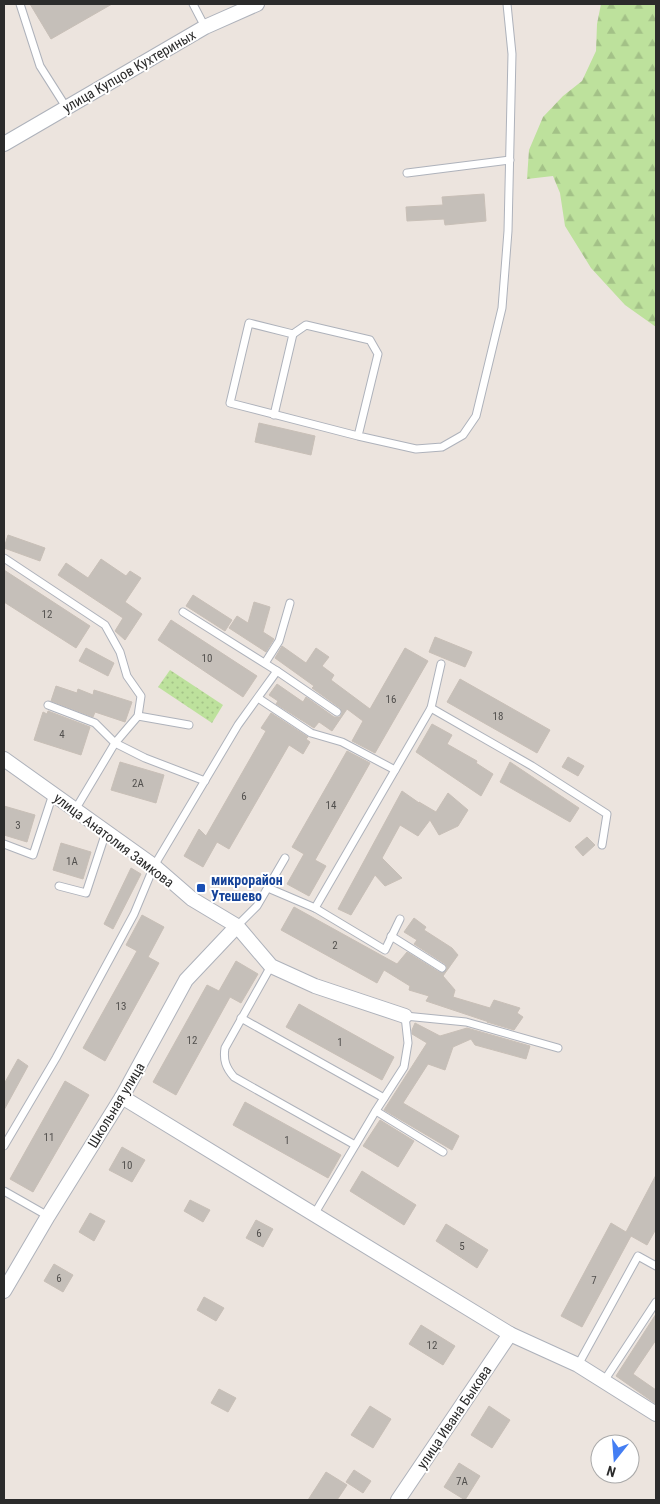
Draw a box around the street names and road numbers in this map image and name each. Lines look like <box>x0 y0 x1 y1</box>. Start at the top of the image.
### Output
street label: улица Купцов Кухтериных <box>60 26 198 116</box>
street label: улица Анатолия Замкова <box>51 790 177 890</box>
street label: Школьная улица <box>84 1060 148 1150</box>
street label: улица Ивана Быкова <box>413 1362 495 1472</box>

